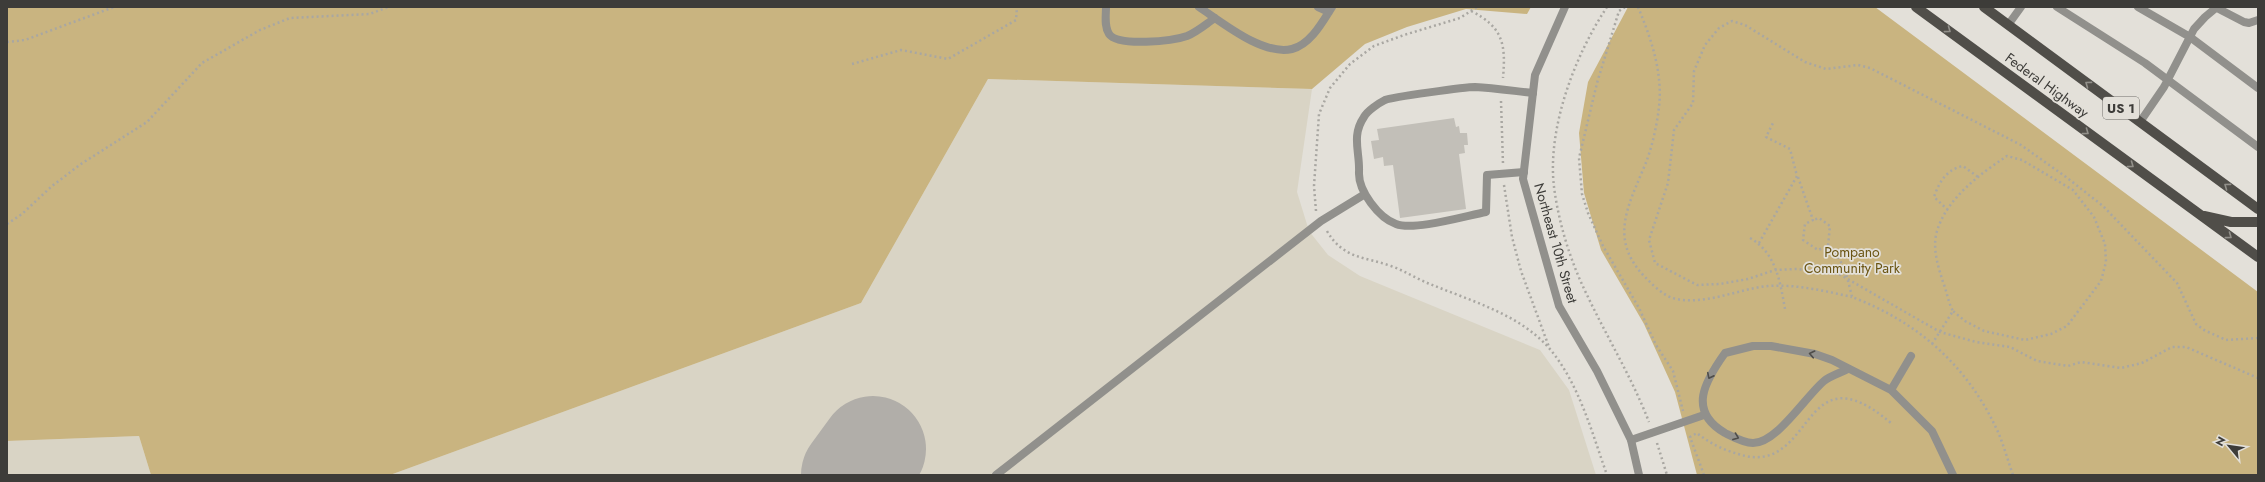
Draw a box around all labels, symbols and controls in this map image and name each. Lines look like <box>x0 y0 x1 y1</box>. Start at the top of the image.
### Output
one-way arrow <box>1943 25 1950 32</box>
street label: Federal Highway <box>2001 48 2094 123</box>
one-way arrow <box>2085 81 2092 89</box>
road number: US 1 <box>2103 97 2139 119</box>
one-way arrow <box>2082 127 2089 134</box>
one-way arrow <box>2127 160 2134 167</box>
street label: Northeast 10th Street <box>1529 181 1583 306</box>
one-way arrow <box>2224 184 2231 191</box>
one-way arrow <box>2225 231 2232 239</box>
park label: Pompano Community Park <box>1804 242 1901 278</box>
one-way arrow <box>1809 350 1815 358</box>
one-way arrow <box>1707 372 1715 379</box>
north arrow <box>2209 426 2249 466</box>
one-way arrow <box>1732 433 1739 441</box>
text: N <box>2211 433 2229 449</box>

